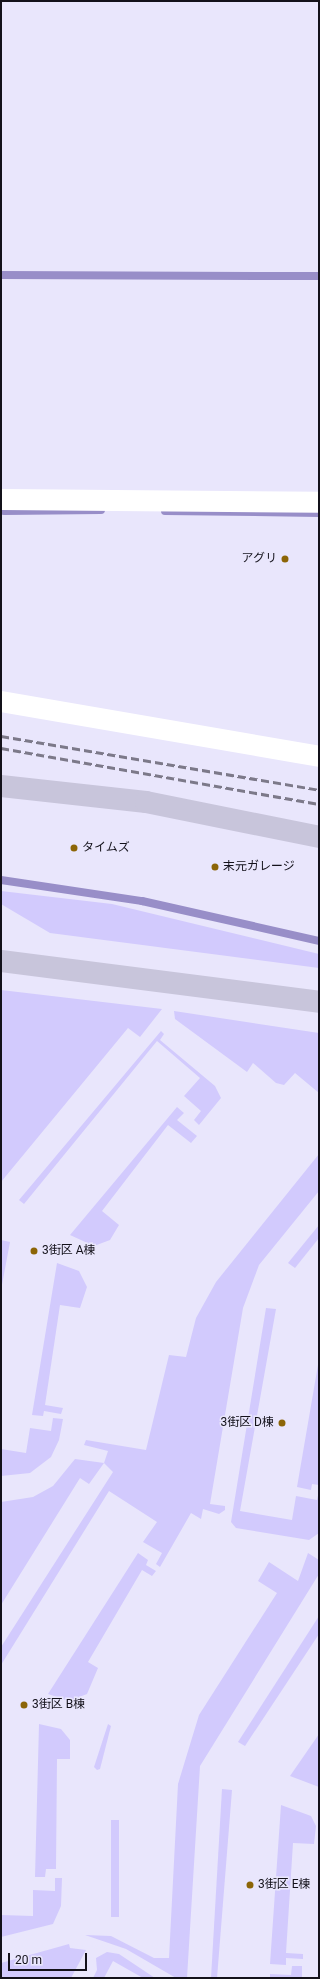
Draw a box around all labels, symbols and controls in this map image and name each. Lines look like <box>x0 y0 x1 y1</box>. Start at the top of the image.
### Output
place label: アグリ <box>241 552 277 566</box>
marker: アグリ <box>280 554 290 564</box>
place label: タイムズ <box>82 841 130 855</box>
marker: タイムズ <box>69 843 79 853</box>
place label: 末元ガレージ <box>223 860 295 874</box>
marker: 末元ガレージ <box>210 862 220 872</box>
place label: 3街区 A棟 <box>42 1244 96 1258</box>
marker: 3街区 A棟 <box>29 1246 39 1256</box>
place label: 3街区 D棟 <box>220 1416 274 1430</box>
marker: 3街区 D棟 <box>277 1418 287 1428</box>
place label: 3街区 B棟 <box>32 1698 85 1712</box>
marker: 3街区 B棟 <box>19 1700 29 1710</box>
place label: 3街区 E棟 <box>258 1878 311 1892</box>
marker: 3街区 E棟 <box>245 1880 255 1890</box>
scale bar <box>10 1945 89 1971</box>
text: 20 m <box>15 1953 42 1967</box>

